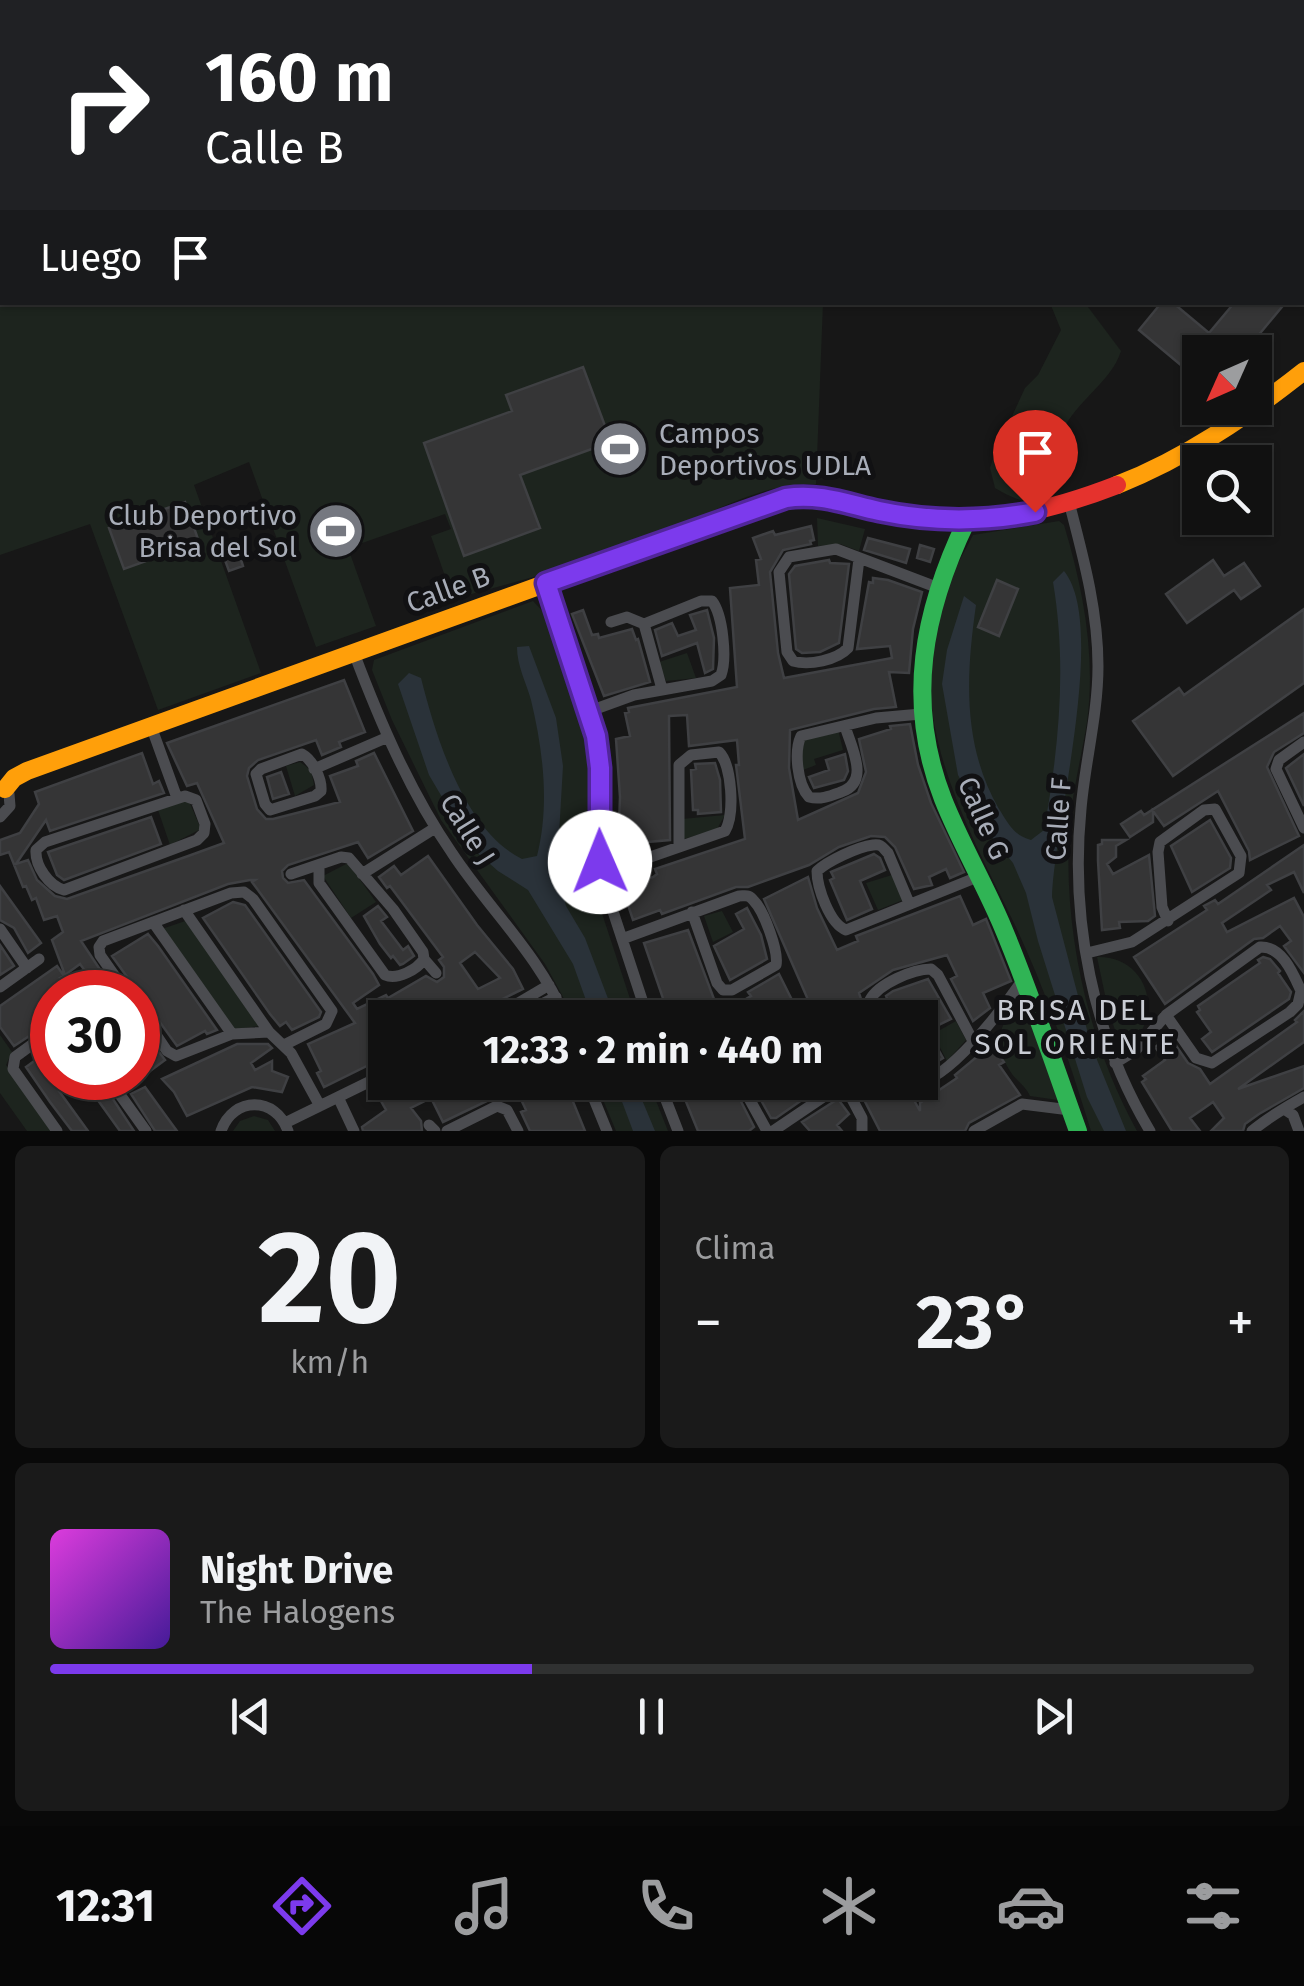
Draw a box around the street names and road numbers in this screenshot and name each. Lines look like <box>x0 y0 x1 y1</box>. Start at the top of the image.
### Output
street label: Calle B <box>402 559 494 620</box>
street label: Calle G <box>951 772 1016 865</box>
street label: Calle F <box>1039 776 1078 862</box>
street label: Calle J <box>433 788 502 871</box>

